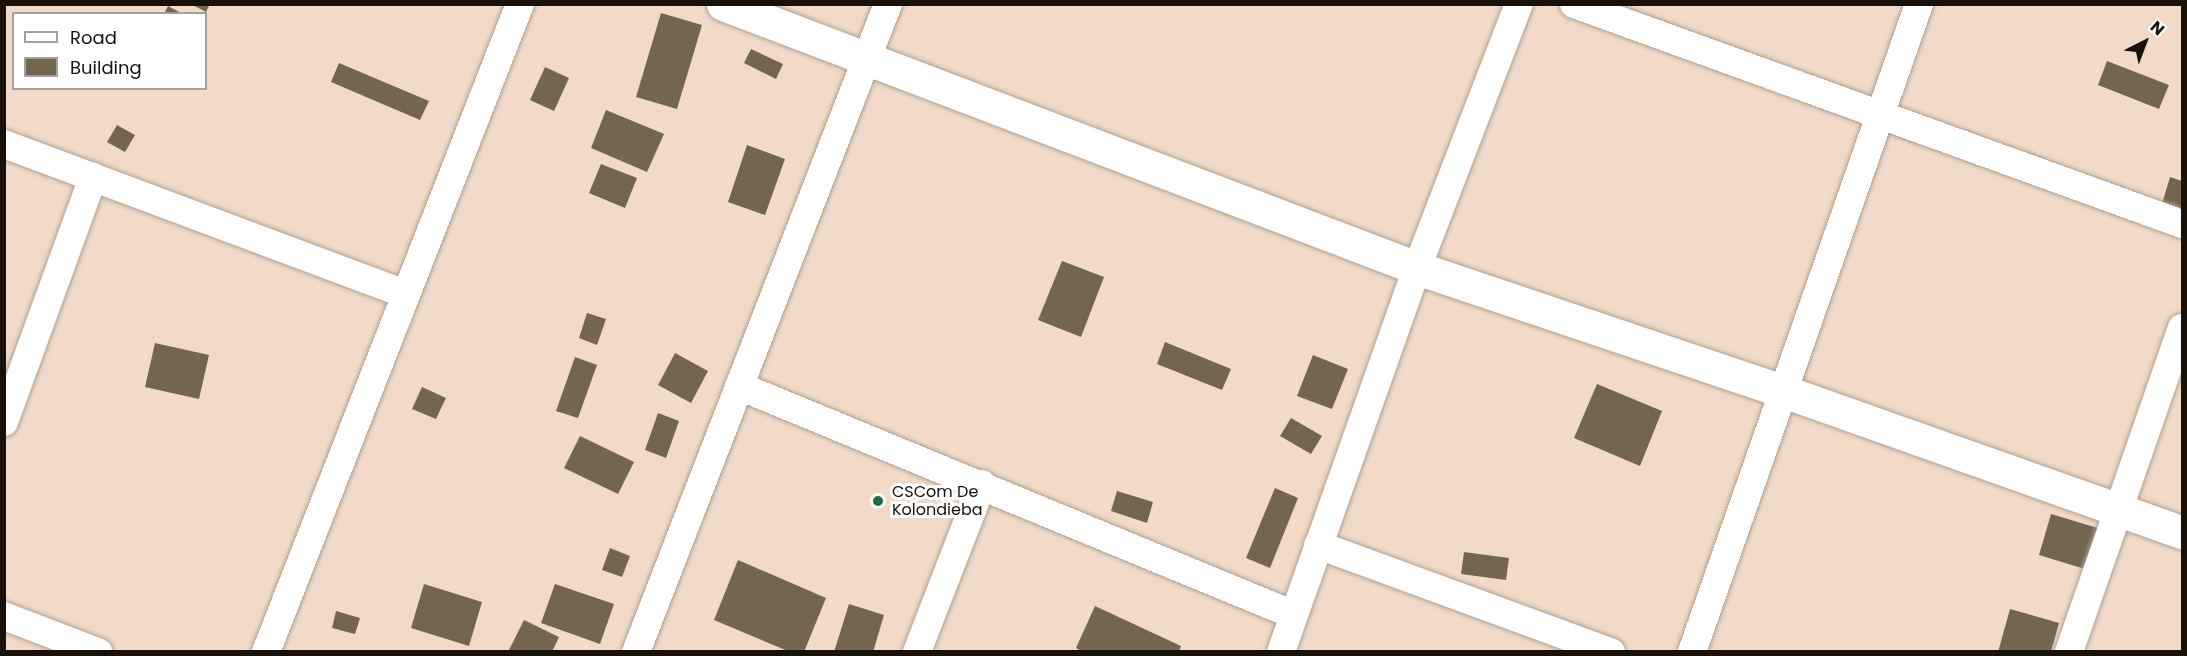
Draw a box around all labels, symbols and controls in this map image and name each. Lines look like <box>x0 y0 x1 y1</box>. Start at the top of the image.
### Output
legend <box>12 12 207 90</box>
north arrow <box>2115 12 2175 72</box>
text: N <box>2145 16 2170 41</box>
text: Road <box>70 25 117 50</box>
text: Building <box>70 55 142 80</box>
place label: CSCom De Kolondieba <box>892 482 983 520</box>
marker: CSCom De Kolondieba <box>869 492 887 510</box>

